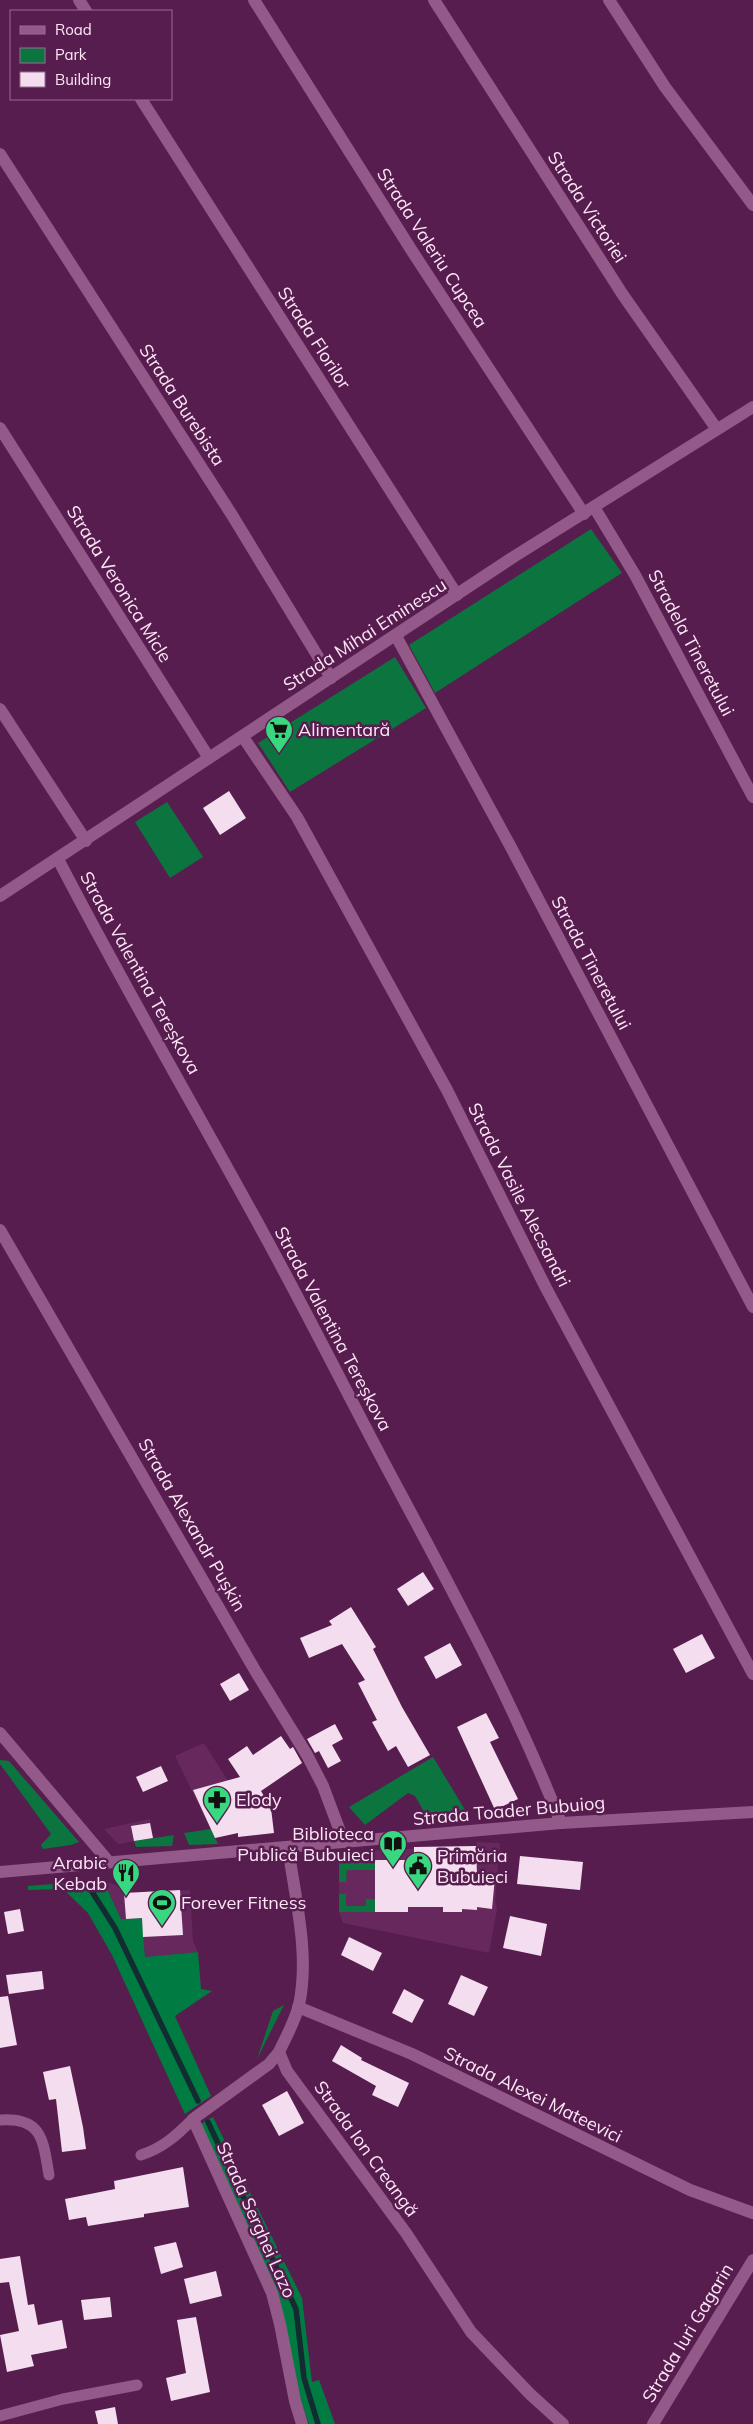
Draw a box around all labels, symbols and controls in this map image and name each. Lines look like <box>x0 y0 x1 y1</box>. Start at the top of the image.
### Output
legend <box>10 10 172 100</box>
text: Road <box>55 20 92 39</box>
text: Park <box>55 45 87 64</box>
text: Building <box>55 70 111 89</box>
street label: Strada Victoriei <box>543 147 632 267</box>
street label: Strada Valeriu Cupcea <box>372 163 493 332</box>
street label: Strada Florilor <box>273 282 356 394</box>
street label: Strada Burebista <box>134 339 230 470</box>
street label: Strada Veronica Micle <box>62 501 177 667</box>
street label: Stradela Tineretului <box>643 566 740 720</box>
street label: Strada Mihai Eminescu <box>279 573 451 696</box>
supermarket icon: Alimentară <box>264 715 294 754</box>
place label: Alimentară <box>298 718 390 741</box>
street label: Strada Valentina Tereșkova <box>75 867 206 1078</box>
street label: Strada Tineretului <box>546 892 636 1034</box>
street label: Strada Vasile Alecsandri <box>463 1099 576 1291</box>
street label: Strada Valentina Tereșkova <box>270 1223 397 1435</box>
street label: Strada Alexandr Pușkin <box>133 1434 251 1615</box>
pharmacy icon: Elody <box>202 1785 232 1824</box>
place label: Elody <box>236 1788 282 1811</box>
street label: Strada Toader Bubuiog <box>412 1791 606 1830</box>
place label: Biblioteca Publică Bubuieci <box>237 1822 374 1866</box>
library icon: Biblioteca Publică Bubuieci <box>378 1829 408 1868</box>
place label: Primăria Bubuieci <box>437 1844 508 1888</box>
place label: Arabic Kebab <box>53 1851 107 1895</box>
public building icon: Primăria Bubuieci <box>403 1851 433 1890</box>
restaurant icon: Arabic Kebab <box>111 1858 141 1897</box>
sports icon: Forever Fitness <box>147 1888 177 1927</box>
place label: Forever Fitness <box>181 1891 307 1914</box>
street label: Strada Alexei Mateevici <box>440 2041 626 2148</box>
street label: Strada Ion Creangă <box>309 2076 424 2221</box>
street label: Strada Serghei Lazo <box>212 2138 301 2302</box>
street label: Strada Iuri Gagarin <box>637 2259 738 2407</box>

